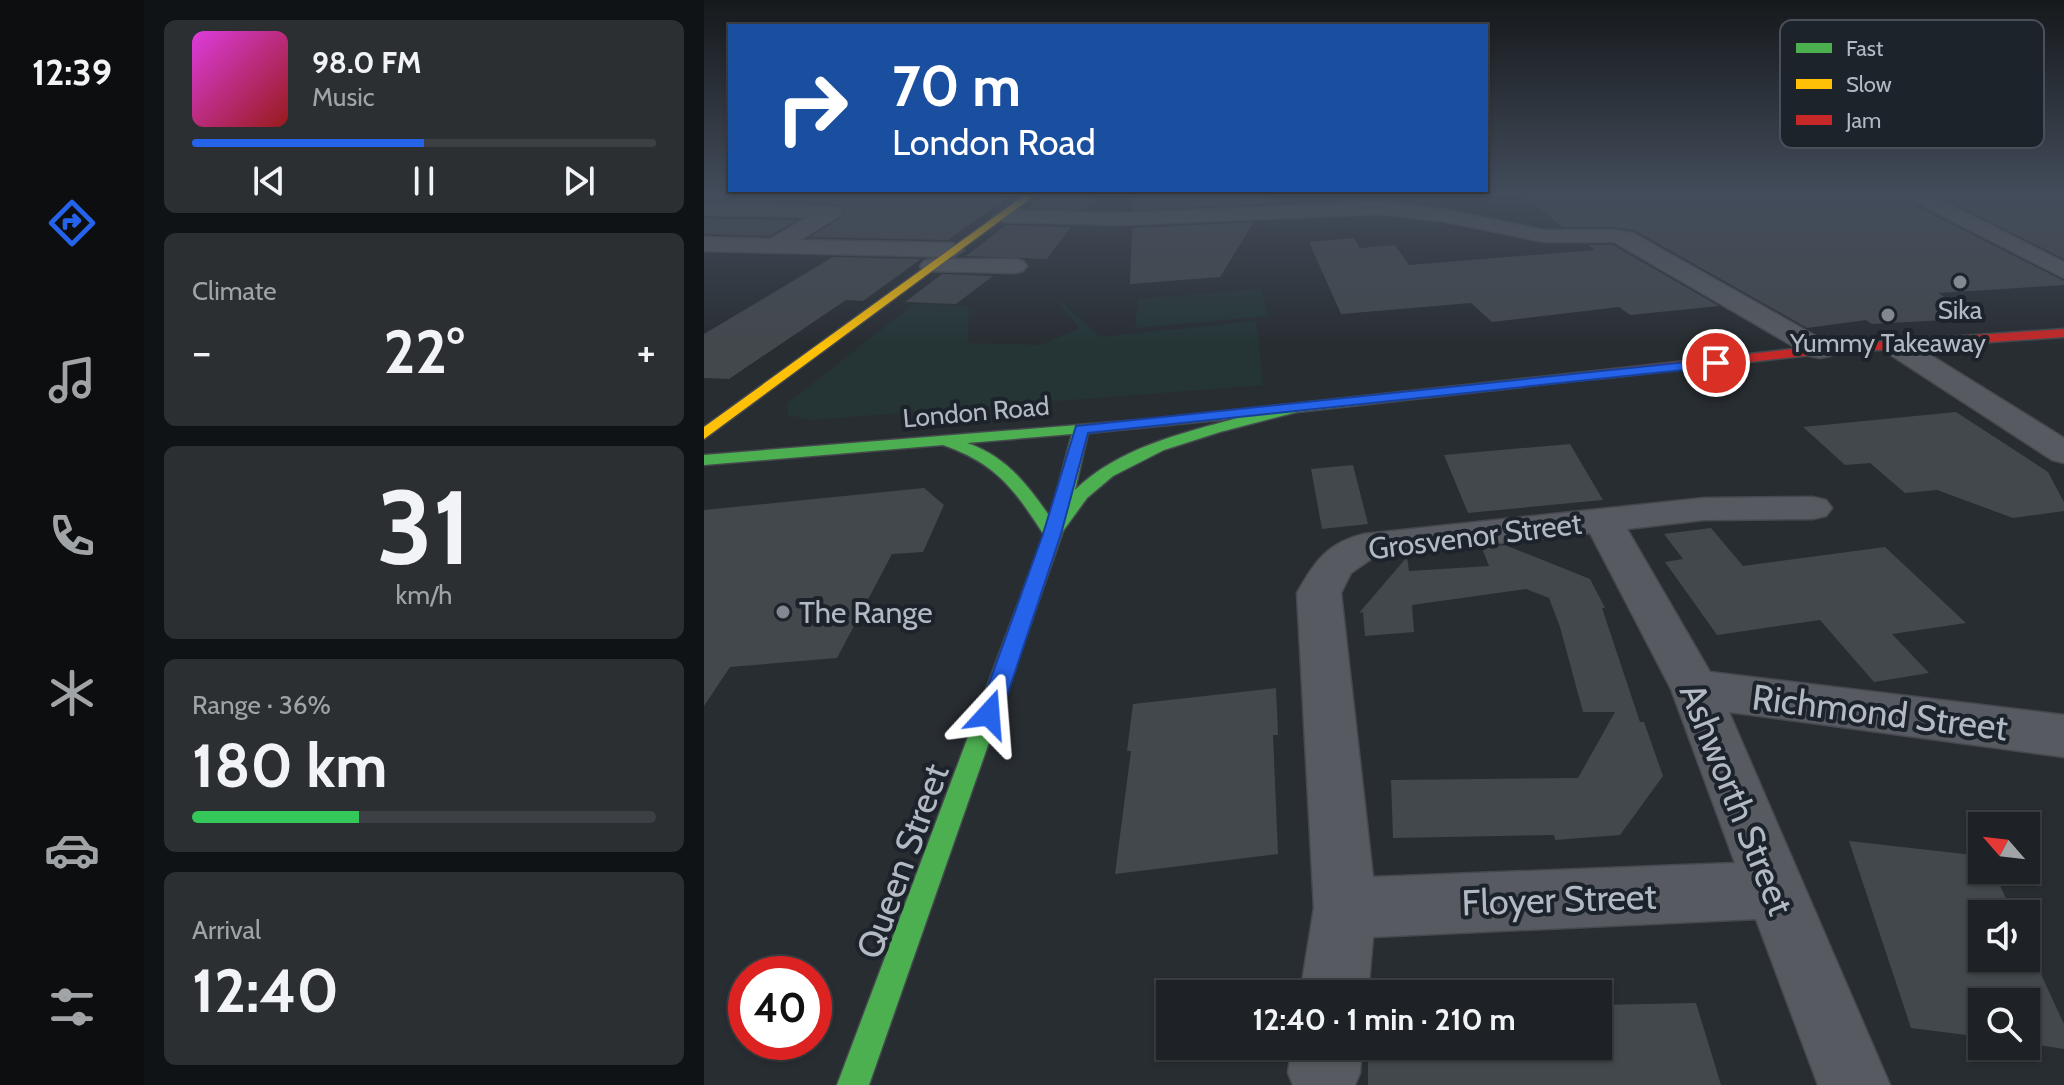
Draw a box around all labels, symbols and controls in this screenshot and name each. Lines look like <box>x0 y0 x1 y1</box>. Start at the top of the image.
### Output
legend <box>1780 20 2044 148</box>
text: Fast <box>1846 35 1884 62</box>
text: 98.0 FM <box>312 44 422 81</box>
text: 12:39 <box>32 50 112 94</box>
text: 70 m <box>892 52 1021 120</box>
icon: right <box>760 56 864 160</box>
text: Slow <box>1846 71 1892 98</box>
text: Music <box>312 81 375 113</box>
text: Jam <box>1845 107 1881 134</box>
text: London Road <box>892 120 1096 164</box>
icon: previous <box>247 159 291 203</box>
icon: pause <box>402 159 446 203</box>
icon: next <box>557 159 601 203</box>
icon: directions <box>44 195 100 251</box>
marker: Sika <box>1951 273 1969 291</box>
text: Climate <box>192 275 277 307</box>
place label: Sika <box>1938 294 1983 326</box>
marker: Yummy Takeaway <box>1879 306 1897 324</box>
text: 22° <box>384 315 464 388</box>
text: − <box>192 325 211 378</box>
text: + <box>637 325 656 378</box>
place label: Yummy Takeaway <box>1789 327 1986 359</box>
pin <box>1682 329 1750 397</box>
icon: arrive <box>1694 341 1738 385</box>
icon: music <box>44 352 100 408</box>
street label: London Road <box>901 390 1051 434</box>
text: 31 <box>377 464 471 590</box>
street label: Grosvenor Street <box>1366 505 1584 567</box>
icon: phone <box>44 508 100 564</box>
text: km/h <box>396 579 452 611</box>
place label: The Range <box>799 594 933 631</box>
marker: The Range <box>774 603 792 621</box>
icon: climate <box>44 665 100 721</box>
position arrow <box>947 672 1031 756</box>
street label: Richmond Street <box>1750 675 2010 749</box>
street label: Ashworth Street <box>1671 677 1803 921</box>
text: Range · 36% <box>192 689 331 721</box>
text: 180 km <box>192 729 387 802</box>
street label: Queen Street <box>846 758 958 964</box>
north arrow <box>1968 812 2040 884</box>
map controls <box>1968 812 2040 1060</box>
icon: car <box>44 822 100 878</box>
street label: Floyer Street <box>1461 874 1657 924</box>
button: sound <box>1968 900 2040 972</box>
text: Arrival <box>192 914 261 946</box>
text: 12:40 <box>192 954 339 1027</box>
speed limit sign: 40 <box>728 956 832 1060</box>
icon: filters <box>44 979 100 1035</box>
button: search <box>1968 988 2040 1060</box>
text: 12:40 · 1 min · 210 m <box>1253 1001 1515 1038</box>

